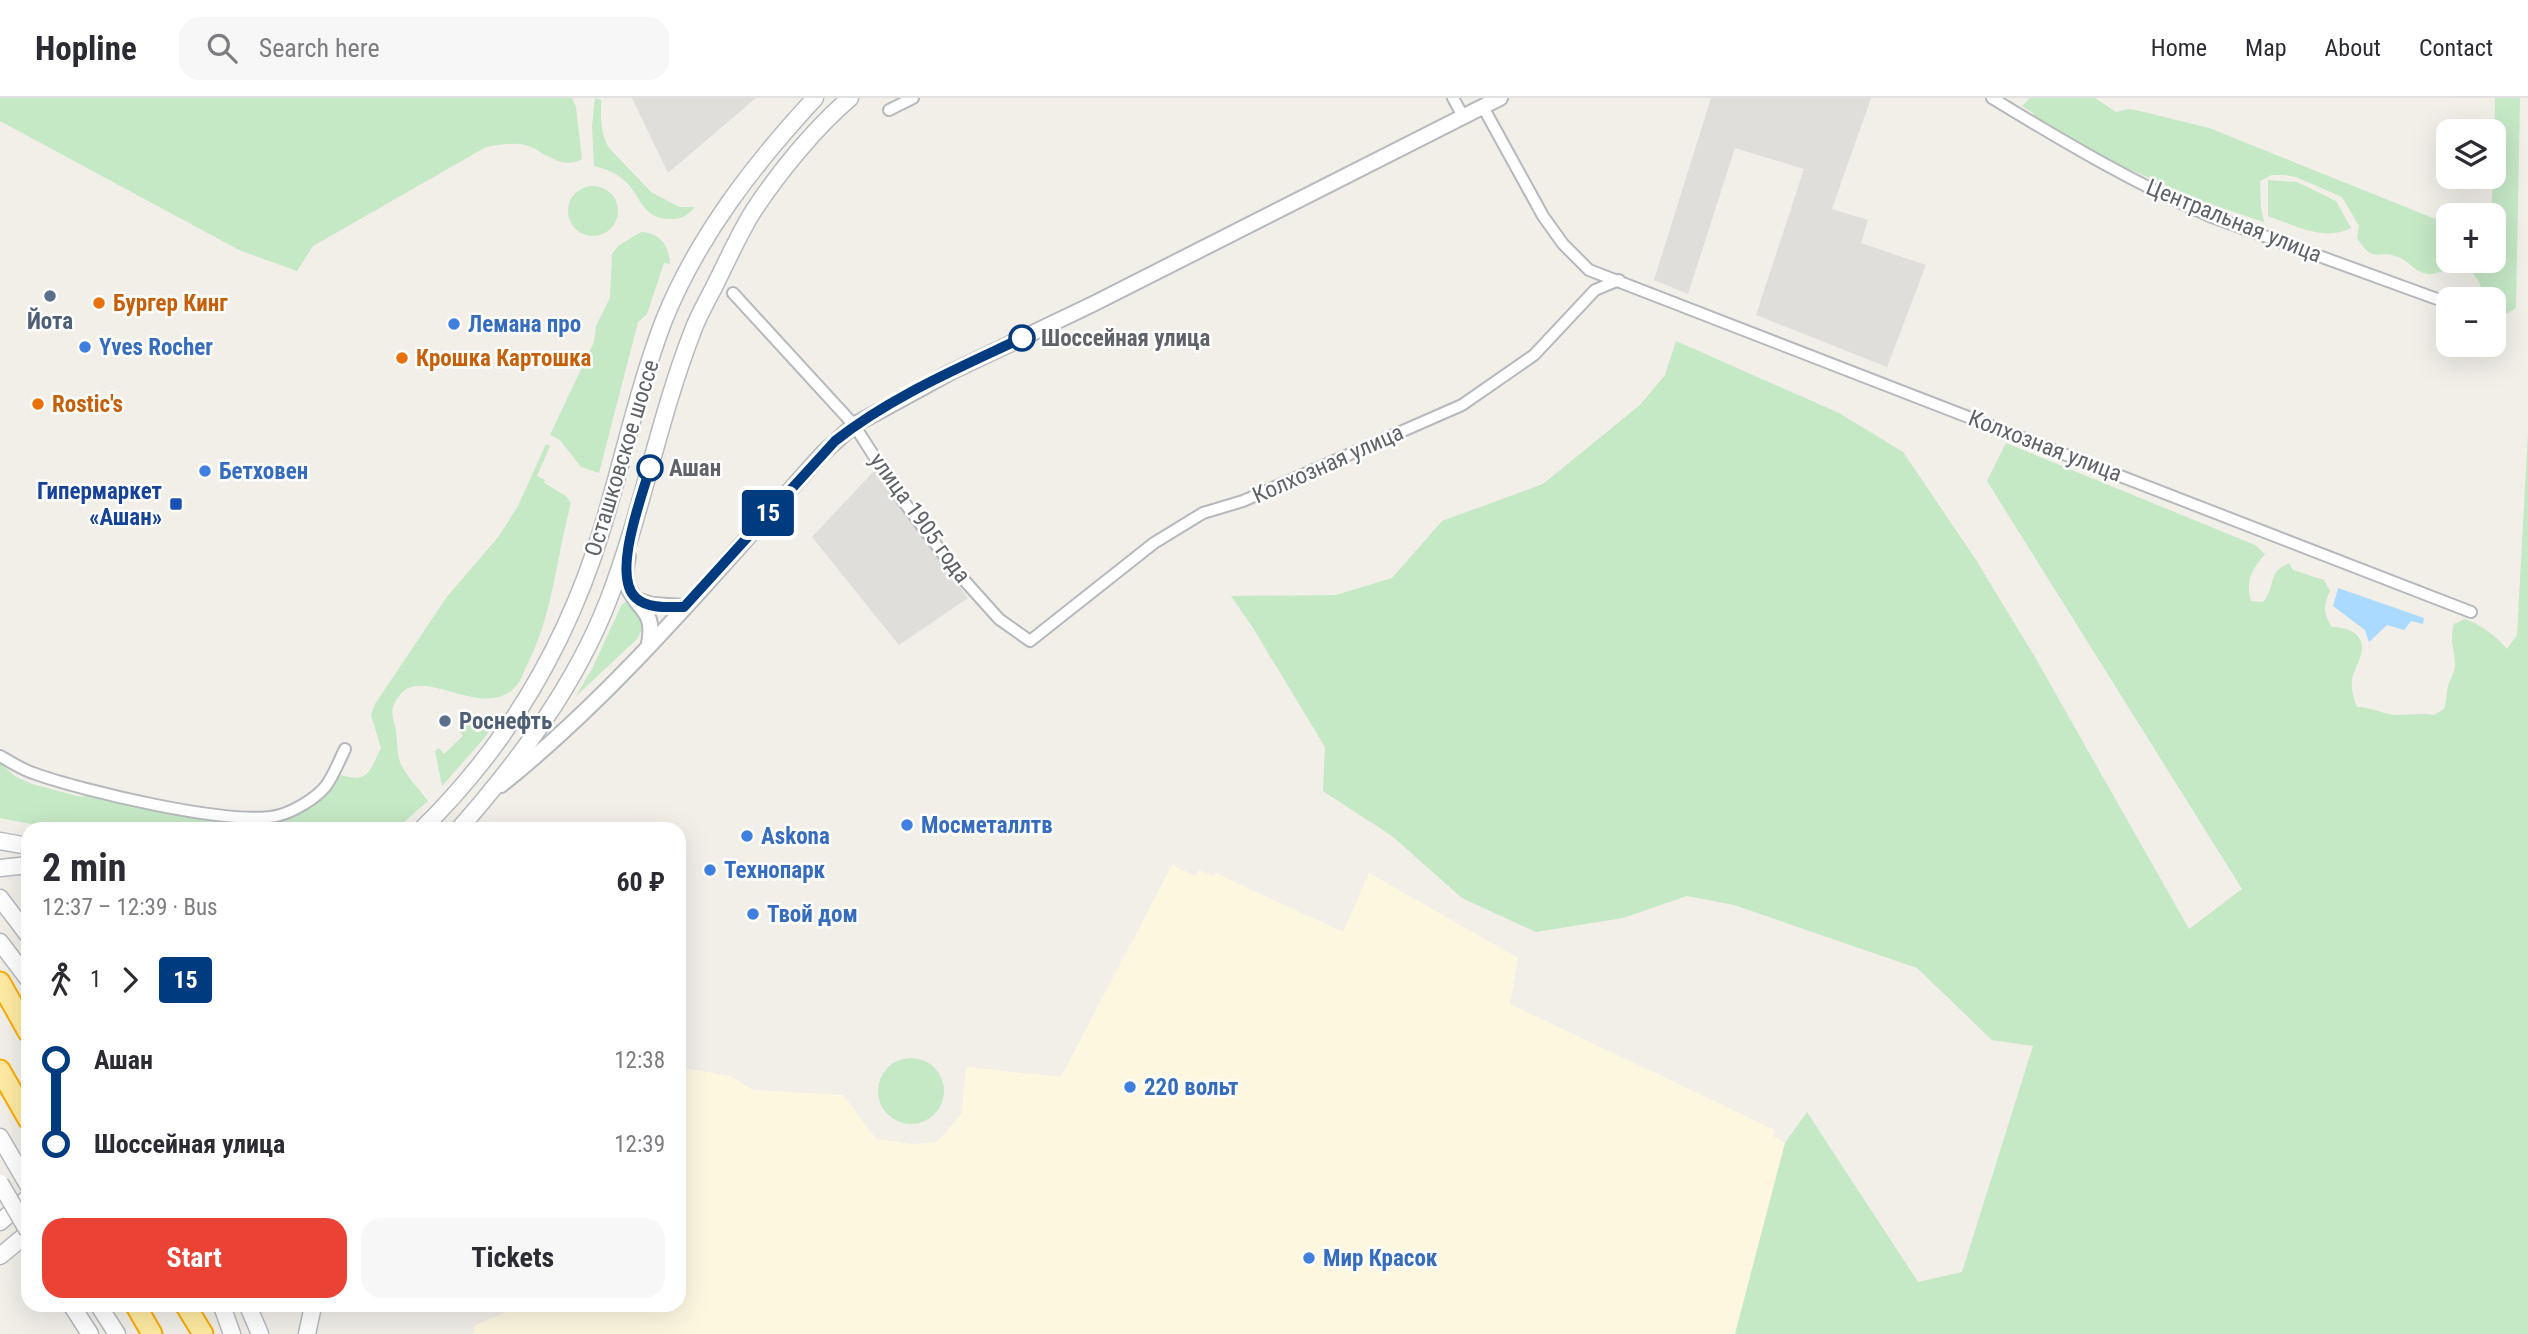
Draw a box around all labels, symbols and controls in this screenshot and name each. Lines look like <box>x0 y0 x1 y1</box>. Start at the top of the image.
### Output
search box <box>179 17 669 80</box>
text: Hopline <box>35 29 137 68</box>
icon: search <box>203 29 241 67</box>
text: Search here <box>259 33 380 63</box>
text: Home <box>2151 34 2207 62</box>
text: Map <box>2245 34 2287 62</box>
text: About <box>2325 34 2381 62</box>
text: Contact <box>2419 34 2493 62</box>
map controls <box>2436 119 2506 357</box>
button: layers <box>2436 119 2506 189</box>
street label: Центральная улица <box>2142 173 2326 269</box>
button: + <box>2436 203 2506 273</box>
button: − <box>2436 287 2506 357</box>
marker: Йота <box>42 288 58 304</box>
place label: Бургер Кинг <box>113 290 228 317</box>
marker: Бургер Кинг <box>91 295 107 311</box>
place label: Йота <box>27 307 73 335</box>
place label: Лемана про <box>468 311 581 338</box>
marker: Лемана про <box>446 316 462 332</box>
marker: Шоссейная улица <box>1009 325 1035 351</box>
place label: Шоссейная улица <box>1041 325 1210 352</box>
place label: Yves Rocher <box>99 334 213 361</box>
marker: Yves Rocher <box>77 339 93 355</box>
place label: Крошка Картошка <box>416 345 592 372</box>
marker: Крошка Картошка <box>394 350 410 366</box>
street label: Осташковское шоссе <box>579 357 665 559</box>
place label: Rostic's <box>52 391 123 418</box>
marker: Rostic's <box>30 396 46 412</box>
street label: Колхозная улица <box>1964 404 2126 488</box>
street label: Колхозная улица <box>1248 419 1408 509</box>
street label: улица 1905 года <box>864 448 976 588</box>
marker: Ашан <box>637 455 663 481</box>
place label: Ашан <box>669 455 721 482</box>
place label: Бетховен <box>219 458 308 485</box>
marker: Бетховен <box>197 463 213 479</box>
place label: Гипермаркет «Ашан» <box>37 478 162 531</box>
line badge: 15 <box>736 490 800 536</box>
marker: Гипермаркет «Ашан» <box>168 496 184 512</box>
text: 15 <box>756 499 780 527</box>
place label: Роснефть <box>459 708 552 735</box>
marker: Роснефть <box>437 713 453 729</box>
place label: Мосметаллтв <box>921 812 1053 839</box>
marker: Мосметаллтв <box>899 817 915 833</box>
place label: Askona <box>761 823 830 850</box>
marker: Askona <box>739 828 755 844</box>
text: 2 min <box>42 846 126 890</box>
place label: Технопарк <box>724 857 826 884</box>
marker: Технопарк <box>702 862 718 878</box>
text: 60 ₽ <box>616 867 665 897</box>
text: 12:37 – 12:39 · Bus <box>42 894 218 921</box>
place label: Твой дом <box>767 901 858 928</box>
marker: Твой дом <box>745 906 761 922</box>
icon: walk <box>42 961 80 999</box>
icon: forward <box>111 961 149 999</box>
text: 1 <box>90 966 101 993</box>
text: 15 <box>173 966 198 994</box>
text: Ашан <box>94 1045 153 1075</box>
text: 12:38 <box>614 1047 665 1074</box>
place label: 220 вольт <box>1144 1074 1239 1101</box>
marker: 220 вольт <box>1122 1079 1138 1095</box>
text: Шоссейная улица <box>94 1129 285 1159</box>
text: 12:39 <box>614 1131 665 1158</box>
button: Start <box>42 1218 347 1298</box>
button: Tickets <box>361 1218 665 1298</box>
place label: Мир Красок <box>1323 1245 1438 1272</box>
marker: Мир Красок <box>1301 1250 1317 1266</box>

